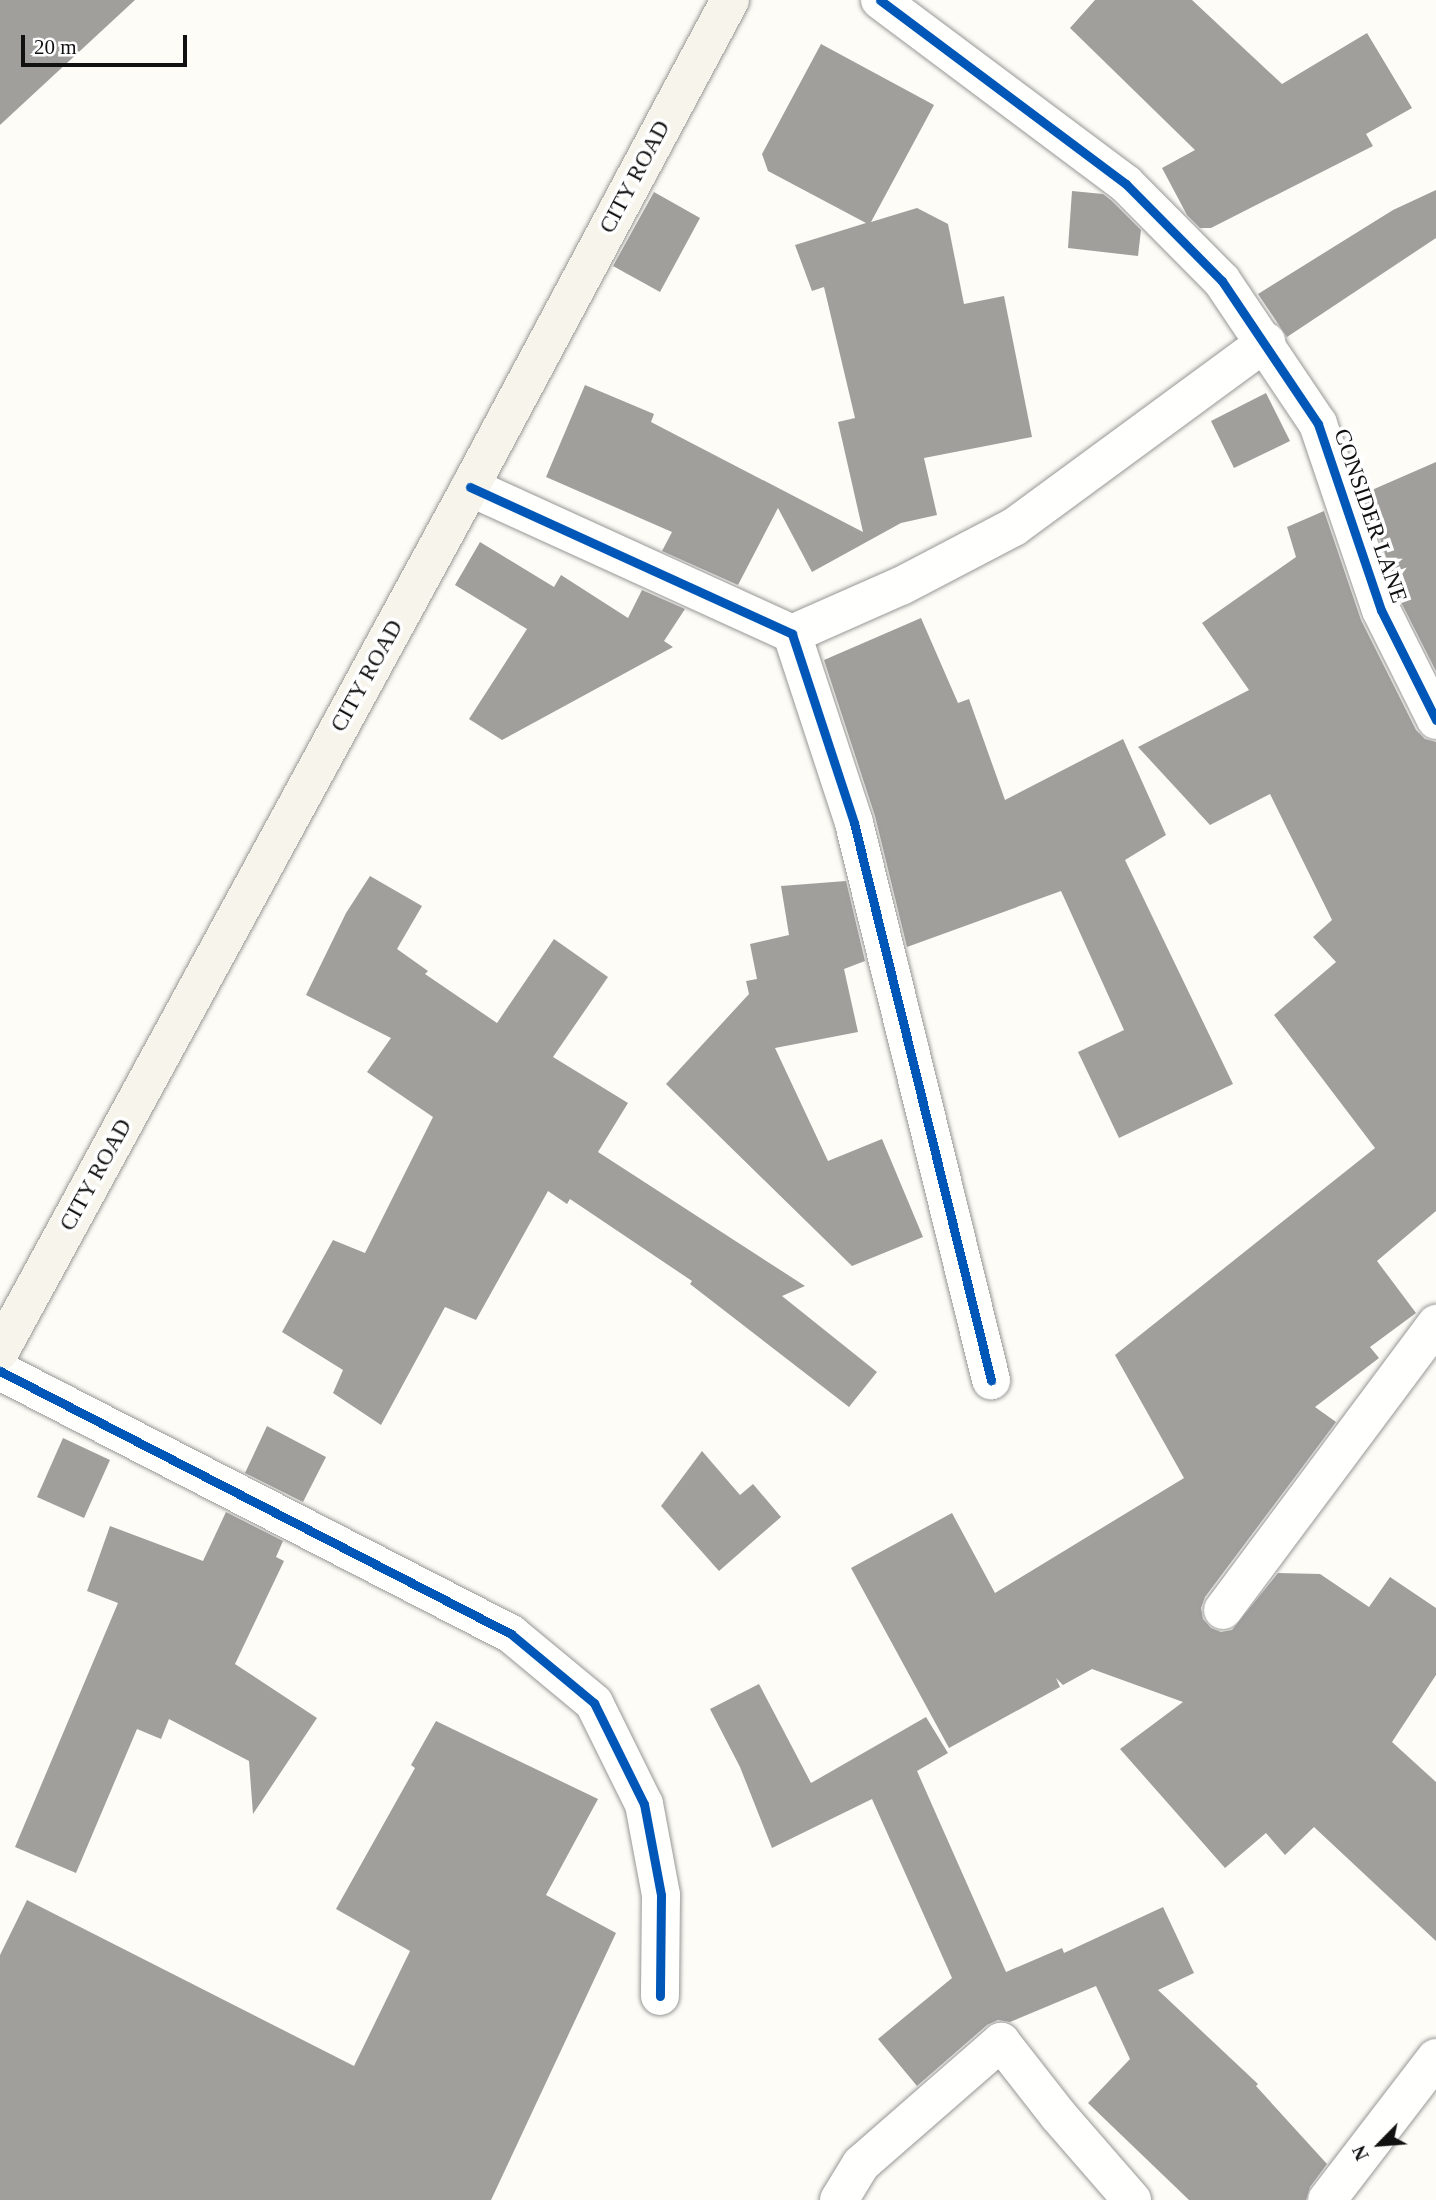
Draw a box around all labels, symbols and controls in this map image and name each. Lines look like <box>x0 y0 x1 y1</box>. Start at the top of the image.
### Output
scale bar <box>24 21 191 65</box>
text: 20 m <box>34 35 77 59</box>
street label: CITY ROAD <box>594 116 676 238</box>
street label: CONSIDER LANE <box>1327 425 1413 607</box>
street label: CITY ROAD <box>325 615 409 737</box>
street label: CITY ROAD <box>54 1114 138 1236</box>
north arrow <box>1345 2109 1415 2179</box>
text: N <box>1348 2142 1373 2164</box>

